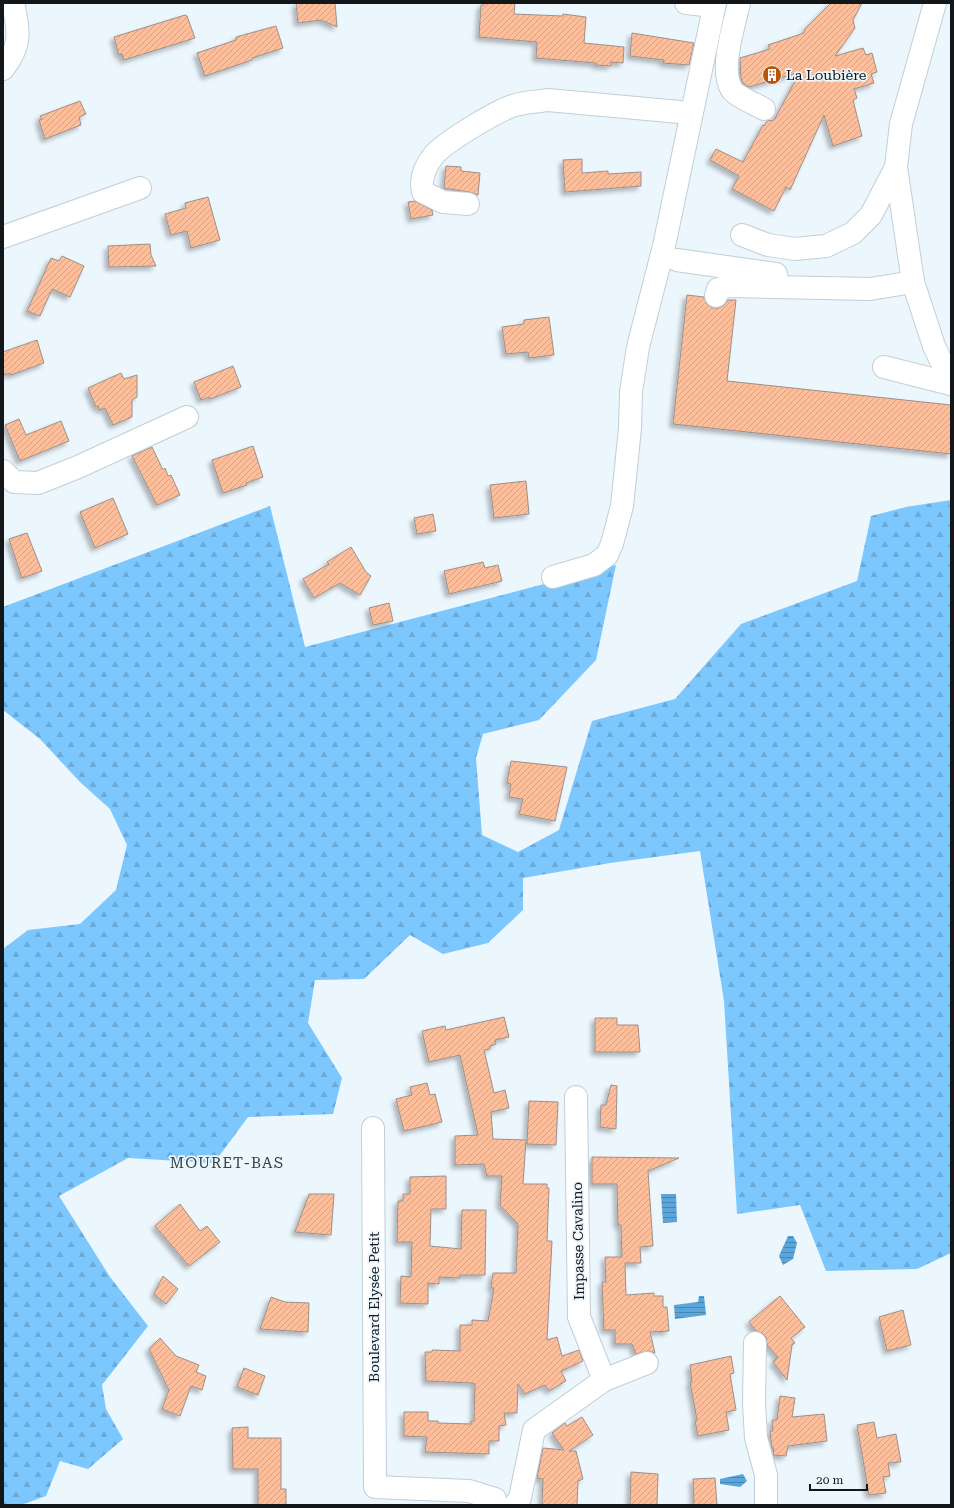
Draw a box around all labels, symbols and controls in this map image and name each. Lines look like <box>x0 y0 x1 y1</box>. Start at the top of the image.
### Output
building icon: La Loubière <box>761 64 783 86</box>
place label: La Loubière <box>786 67 867 83</box>
district label: MOURET-BAS <box>170 1154 284 1172</box>
street label: Impasse Cavalino <box>569 1182 587 1300</box>
street label: Boulevard Elysée Petit <box>366 1232 382 1382</box>
scale bar <box>810 1466 867 1492</box>
text: 20 m <box>816 1473 843 1487</box>

